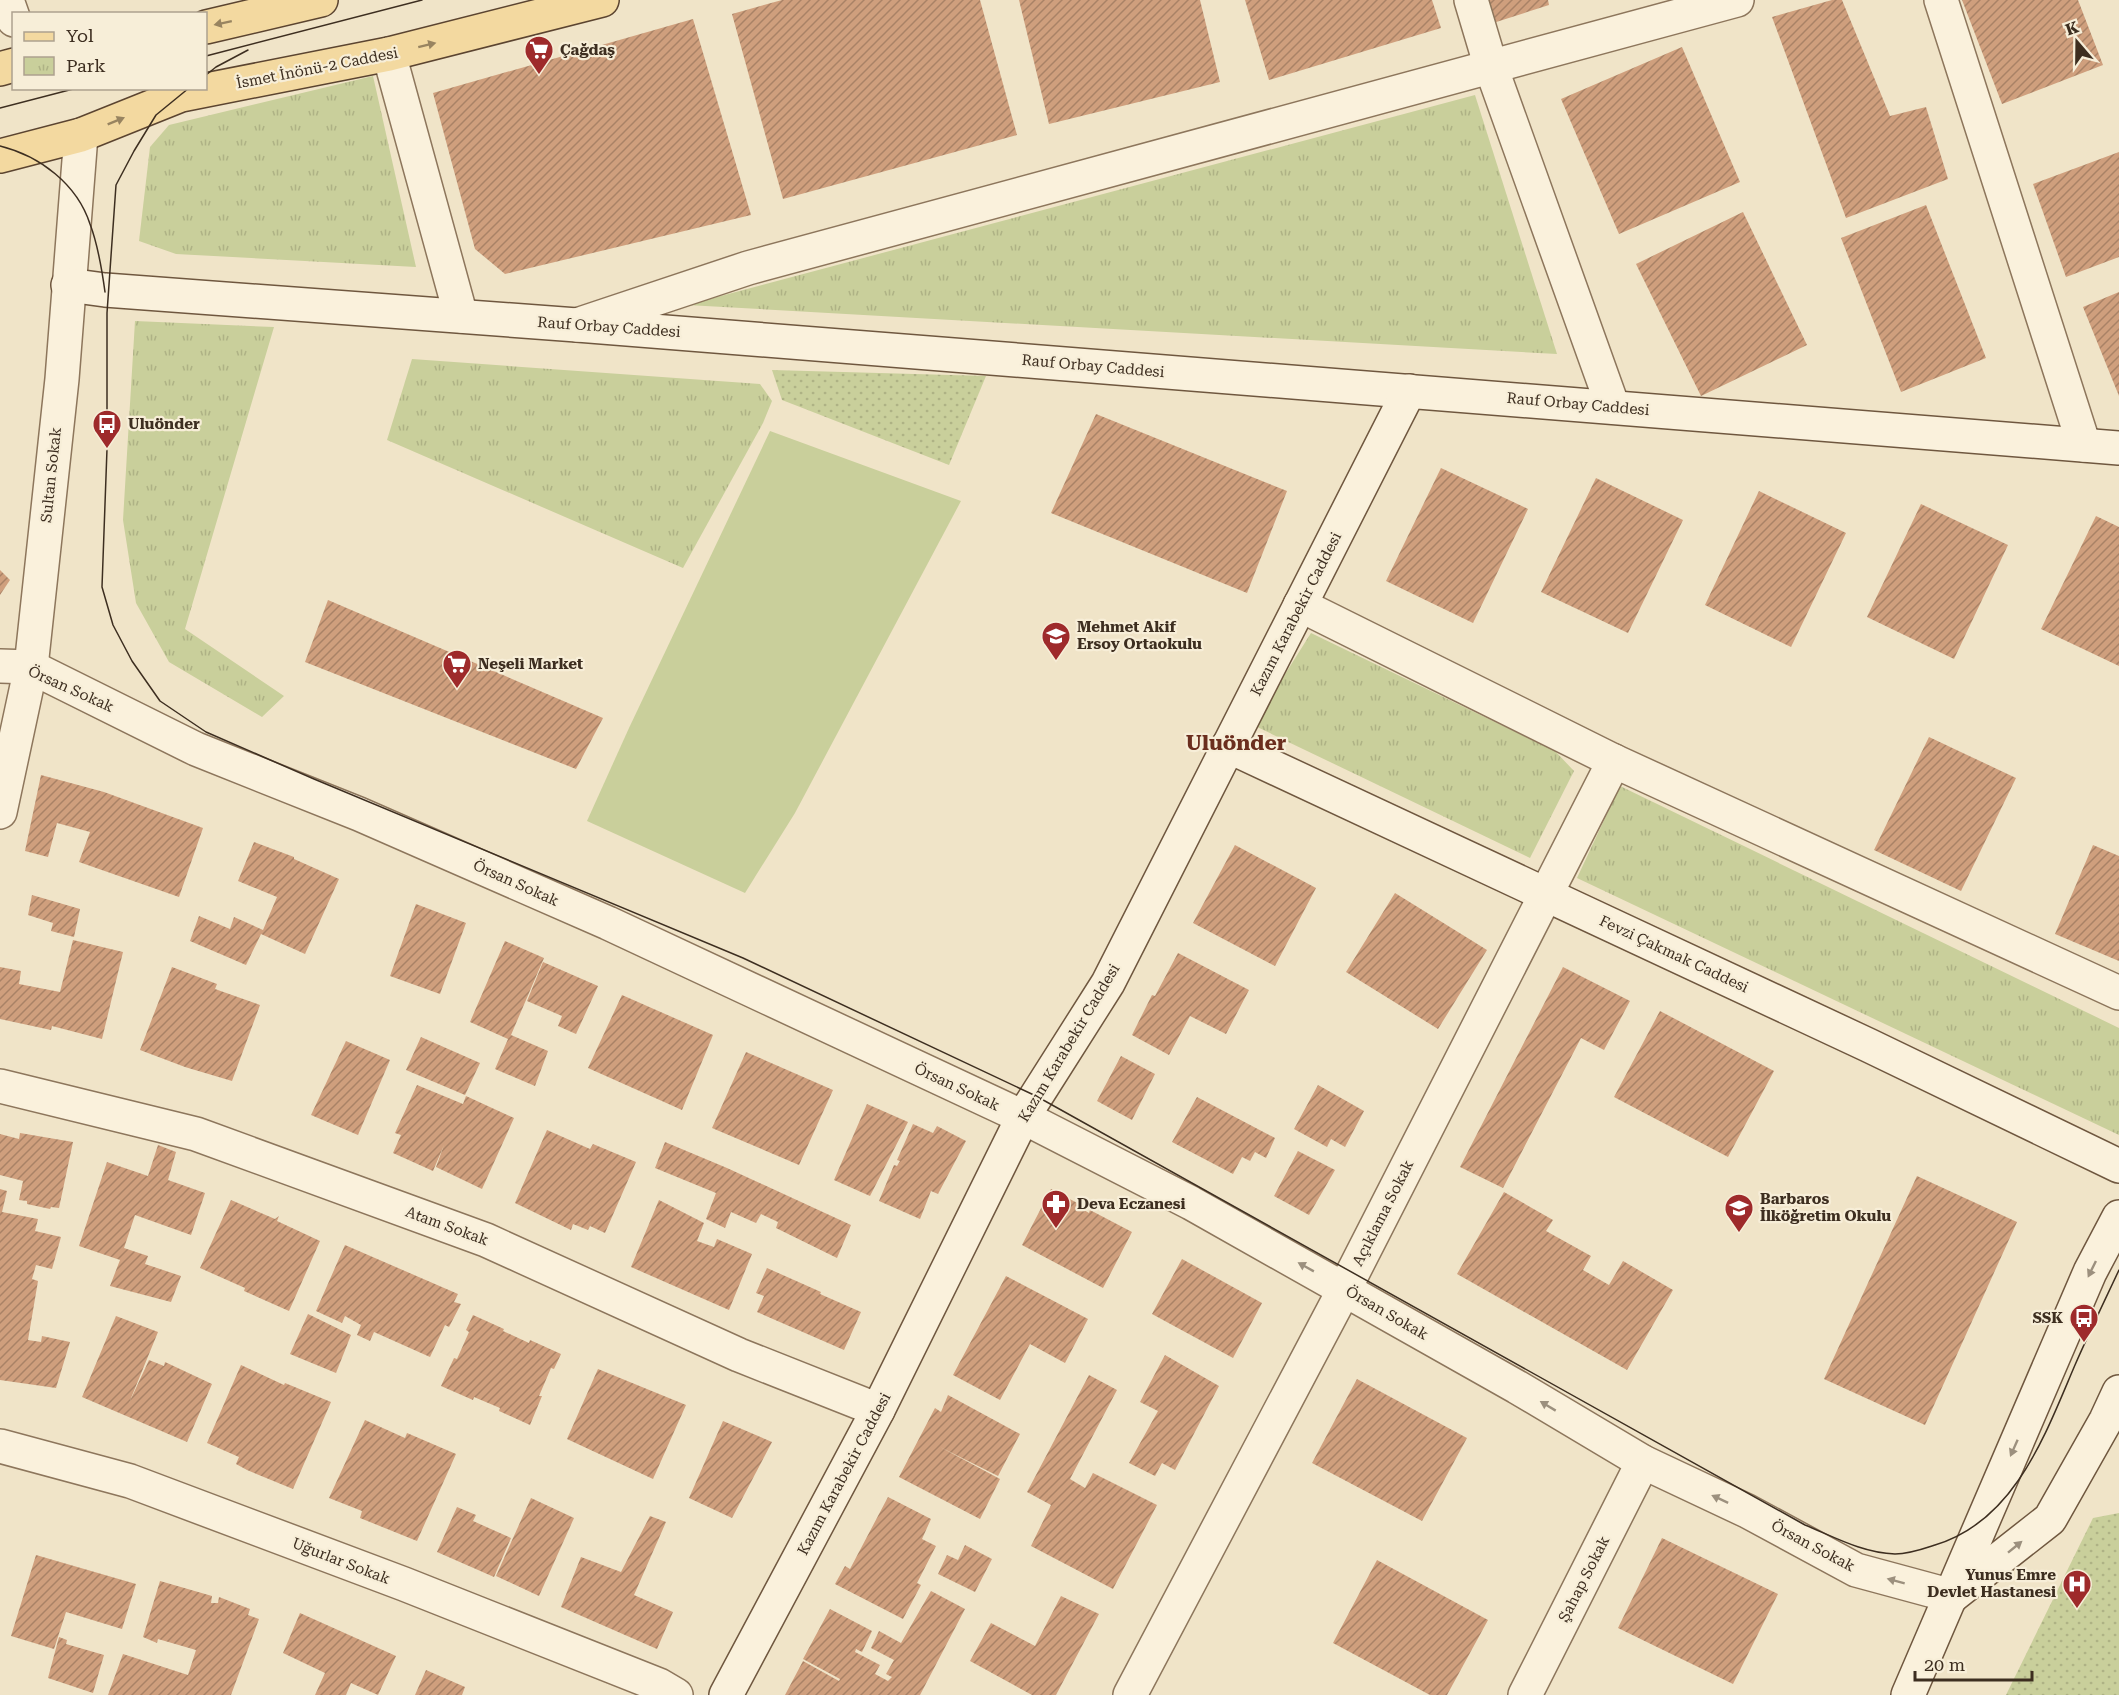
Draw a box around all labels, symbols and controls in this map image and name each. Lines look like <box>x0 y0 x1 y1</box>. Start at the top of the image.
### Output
legend <box>12 12 207 90</box>
north arrow <box>2047 12 2107 72</box>
text: K <box>2063 17 2082 39</box>
one-way arrow <box>214 19 233 29</box>
text: Yol <box>66 25 94 46</box>
supermarket icon: Çağdaş <box>523 34 555 76</box>
one-way arrow <box>418 39 436 49</box>
place label: Çağdaş <box>560 41 615 59</box>
street label: İsmet İnönü-2 Caddesi <box>235 43 400 93</box>
text: Park <box>66 55 106 76</box>
one-way arrow <box>107 116 125 125</box>
street label: Rauf Orbay Caddesi <box>537 313 681 341</box>
street label: Rauf Orbay Caddesi <box>1021 351 1165 381</box>
street label: Rauf Orbay Caddesi <box>1506 389 1650 419</box>
bus stop icon: Uluönder <box>91 408 123 450</box>
place label: Uluönder <box>128 415 200 433</box>
street label: Sultan Sokak <box>37 426 65 524</box>
street label: Kazım Karabekir Caddesi <box>1247 529 1345 699</box>
place label: Mehmet Akif Ersoy Ortaokulu <box>1077 618 1202 653</box>
school or university icon: Mehmet Akif Ersoy Ortaokulu <box>1040 620 1072 662</box>
supermarket icon: Neşeli Market <box>441 648 473 690</box>
place label: Neşeli Market <box>478 655 583 673</box>
street label: Örsan Sokak <box>25 662 117 716</box>
district label: Uluönder <box>1186 731 1287 755</box>
street label: Örsan Sokak <box>470 856 562 910</box>
street label: Fevzi Çakmak Caddesi <box>1597 912 1752 997</box>
street label: Kazım Karabekir Caddesi <box>1015 961 1123 1125</box>
street label: Örsan Sokak <box>911 1059 1003 1115</box>
street label: Açıklama Sokak <box>1349 1157 1418 1269</box>
pharmacy icon: Deva Eczanesi <box>1040 1188 1072 1230</box>
place label: Barbaros İlköğretim Okulu <box>1760 1190 1891 1225</box>
school or university icon: Barbaros İlköğretim Okulu <box>1723 1192 1755 1234</box>
place label: Deva Eczanesi <box>1077 1195 1186 1213</box>
street label: Atam Sokak <box>403 1203 491 1249</box>
one-way arrow <box>2087 1261 2097 1278</box>
one-way arrow <box>1297 1262 1314 1272</box>
street label: Örsan Sokak <box>1343 1282 1432 1344</box>
bus stop icon: SSK <box>2068 1302 2100 1344</box>
place label: SSK <box>2032 1309 2063 1327</box>
street label: Kazım Karabekir Caddesi <box>794 1390 895 1558</box>
one-way arrow <box>1540 1400 1556 1411</box>
one-way arrow <box>2009 1439 2018 1456</box>
one-way arrow <box>1711 1494 1728 1503</box>
street label: Örsan Sokak <box>1768 1516 1858 1576</box>
street label: Şahap Sokak <box>1555 1532 1614 1625</box>
street label: Uğurlar Sokak <box>289 1534 393 1588</box>
one-way arrow <box>2007 1541 2023 1554</box>
place label: Yunus Emre Devlet Hastanesi <box>1927 1566 2056 1601</box>
hospital icon: Yunus Emre Devlet Hastanesi <box>2061 1568 2093 1610</box>
one-way arrow <box>1887 1575 1905 1585</box>
scale bar <box>1915 1644 2032 1682</box>
text: 20 m <box>1924 1654 1965 1675</box>

